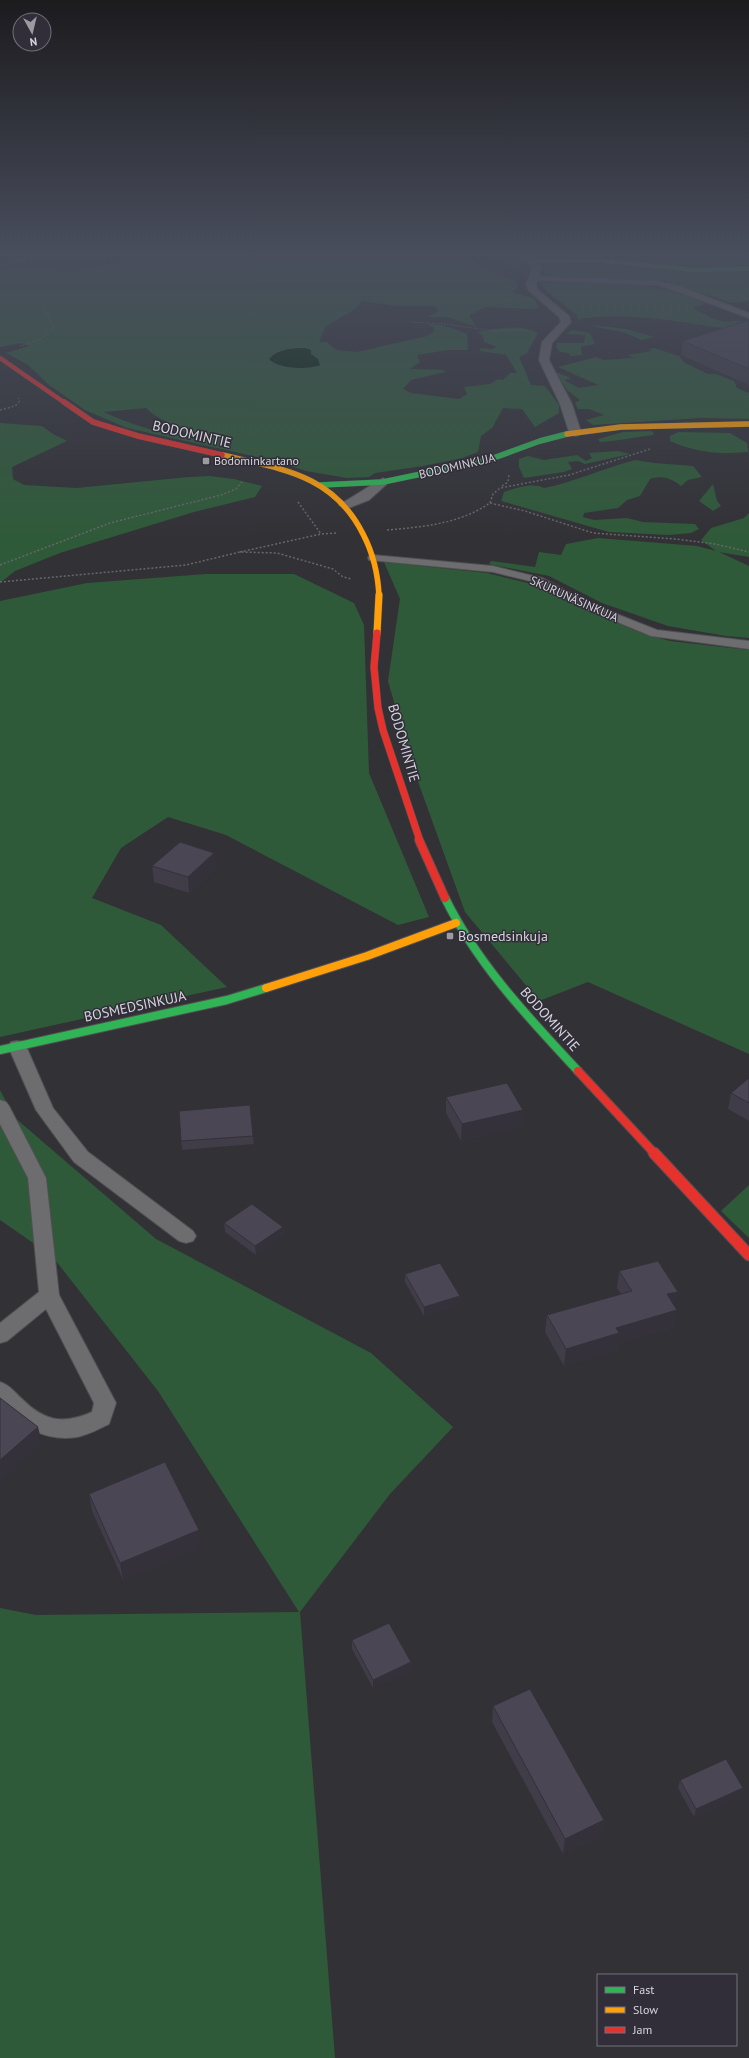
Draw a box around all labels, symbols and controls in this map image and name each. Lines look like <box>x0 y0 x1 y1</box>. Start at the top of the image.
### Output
north arrow <box>12 12 52 52</box>
text: N <box>29 34 38 49</box>
street label: BODOMINTIE <box>151 416 233 452</box>
street label: BODOMINKUJA <box>417 449 497 482</box>
place label: Bodominkartano <box>214 453 299 468</box>
marker: Bodominkartano <box>201 456 211 466</box>
street label: SKURUNÄSINKUJA <box>528 572 621 625</box>
street label: BODOMINTIE <box>384 702 424 784</box>
place label: Bosmedsinkuja <box>458 927 548 945</box>
marker: Bosmedsinkuja <box>445 931 455 941</box>
street label: BODOMINTIE <box>516 983 584 1055</box>
street label: BOSMEDSINKUJA <box>82 986 188 1026</box>
legend <box>597 1974 737 2046</box>
text: Fast <box>633 1982 654 1997</box>
text: Slow <box>633 2002 658 2017</box>
text: Jam <box>632 2022 652 2037</box>

